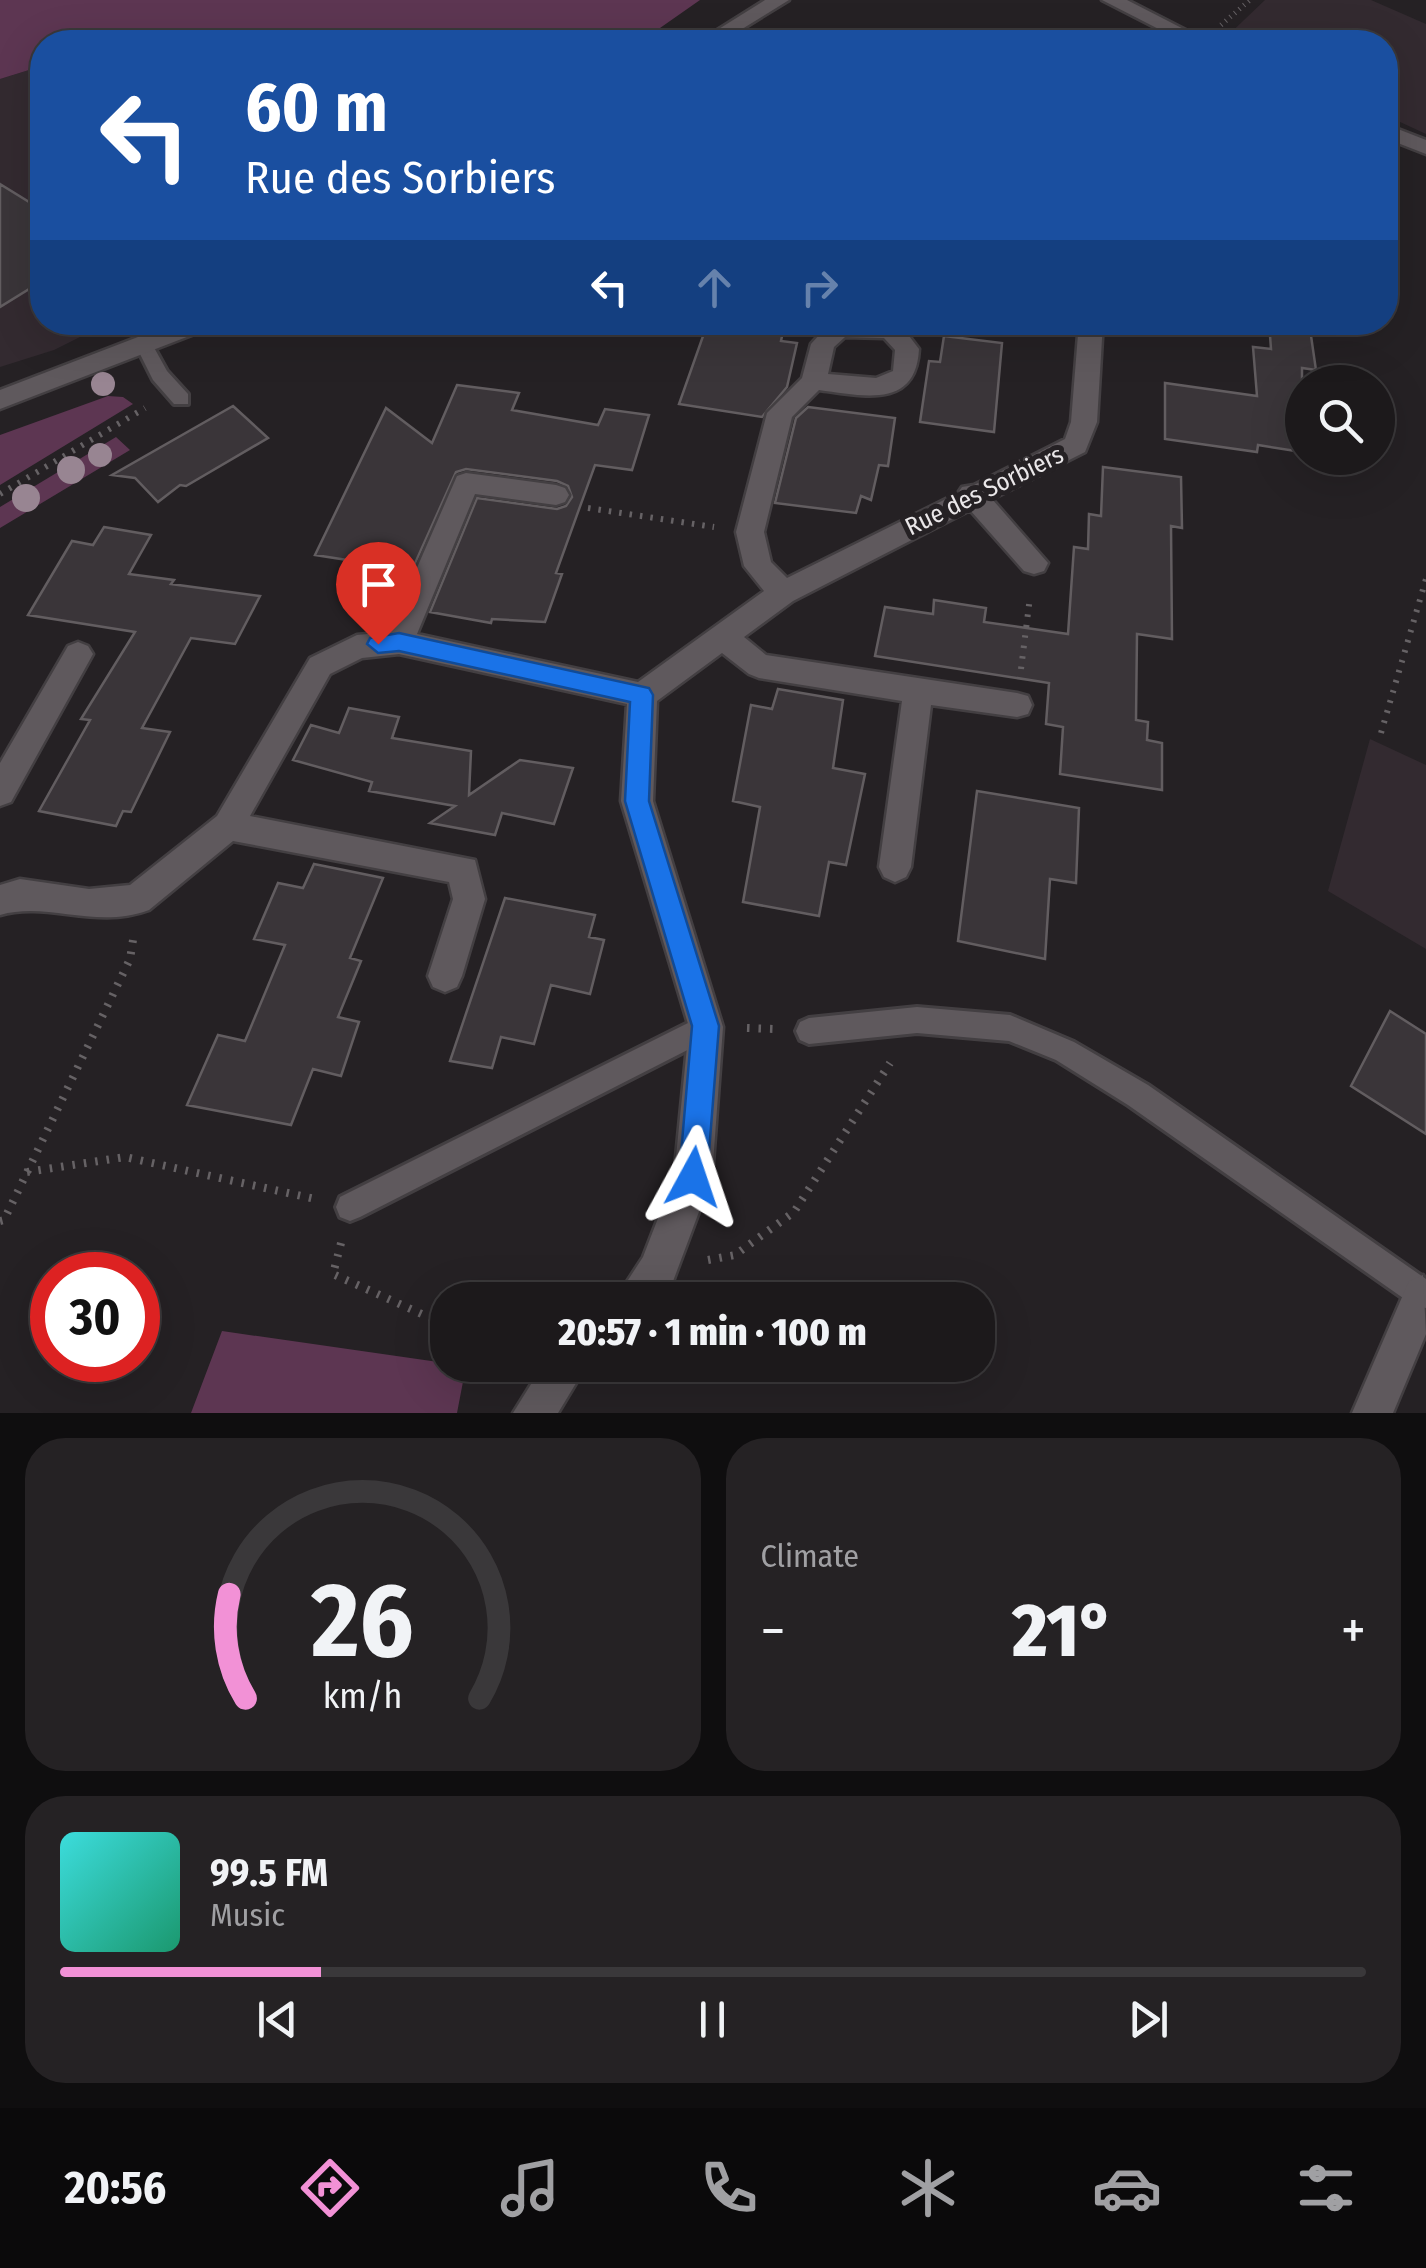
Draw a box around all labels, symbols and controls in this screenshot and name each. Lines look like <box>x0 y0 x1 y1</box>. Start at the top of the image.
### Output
text: 60 m <box>245 66 388 150</box>
icon: left <box>80 70 210 200</box>
text: Rue des Sorbiers <box>245 151 556 205</box>
icon: left <box>582 260 637 315</box>
icon: ahead <box>687 260 742 315</box>
icon: right <box>792 260 847 315</box>
map controls <box>1285 365 1395 475</box>
button: search <box>1285 365 1395 475</box>
street label: Rue des Sorbiers <box>900 440 1069 542</box>
pin <box>336 542 421 645</box>
icon: arrive <box>351 557 406 612</box>
position arrow <box>641 1125 745 1229</box>
speed limit sign: 30 <box>30 1252 160 1382</box>
text: 20:57 · 1 min · 100 m <box>558 1309 867 1355</box>
text: Climate <box>761 1537 859 1575</box>
text: 26 <box>310 1559 414 1684</box>
text: 21° <box>1012 1586 1114 1676</box>
text: − <box>761 1598 785 1664</box>
text: + <box>1341 1598 1366 1664</box>
text: km/h <box>323 1675 403 1717</box>
text: 99.5 FM <box>210 1850 328 1896</box>
text: Music <box>210 1896 285 1934</box>
icon: previous <box>250 1992 305 2047</box>
icon: pause <box>685 1992 740 2047</box>
icon: next <box>1121 1992 1176 2047</box>
icon: directions <box>295 2153 365 2223</box>
icon: music <box>495 2153 565 2223</box>
icon: phone <box>694 2153 764 2223</box>
icon: climate <box>893 2153 963 2223</box>
icon: car <box>1092 2153 1162 2223</box>
icon: filters <box>1291 2153 1361 2223</box>
text: 20:56 <box>65 2161 166 2215</box>

